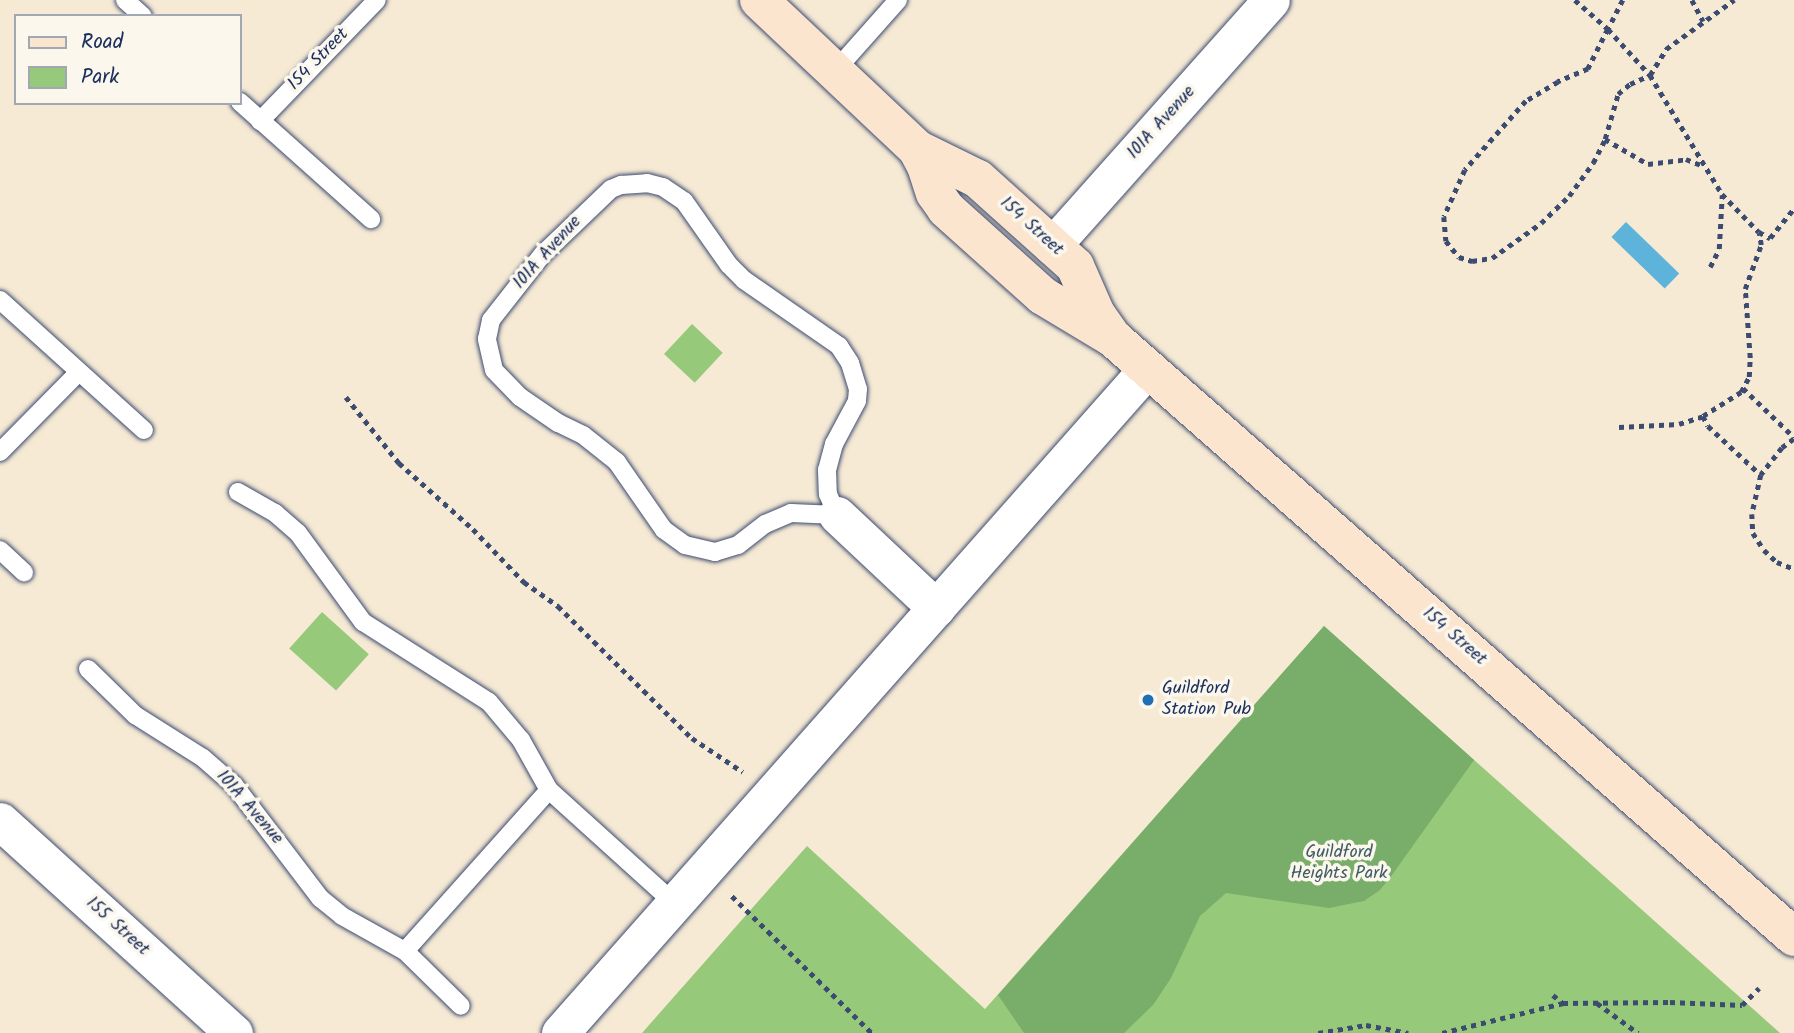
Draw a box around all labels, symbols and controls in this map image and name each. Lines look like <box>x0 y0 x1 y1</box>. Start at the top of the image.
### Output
legend <box>14 14 242 105</box>
street label: 154 Street <box>284 24 354 96</box>
text: Road <box>81 26 123 59</box>
text: Park <box>81 61 119 94</box>
street label: 101A Avenue <box>1123 82 1201 164</box>
street label: 154 Street <box>995 193 1067 261</box>
street label: 101A Avenue <box>509 212 587 294</box>
street label: 154 Street <box>1417 603 1491 671</box>
place label: Guildford Station Pub <box>1162 679 1251 722</box>
marker: Guildford Station Pub <box>1140 692 1156 708</box>
street label: 101A Avenue <box>211 766 287 850</box>
park label: Guildford Heights Park <box>1290 843 1388 886</box>
street label: 155 Street <box>81 893 153 961</box>

